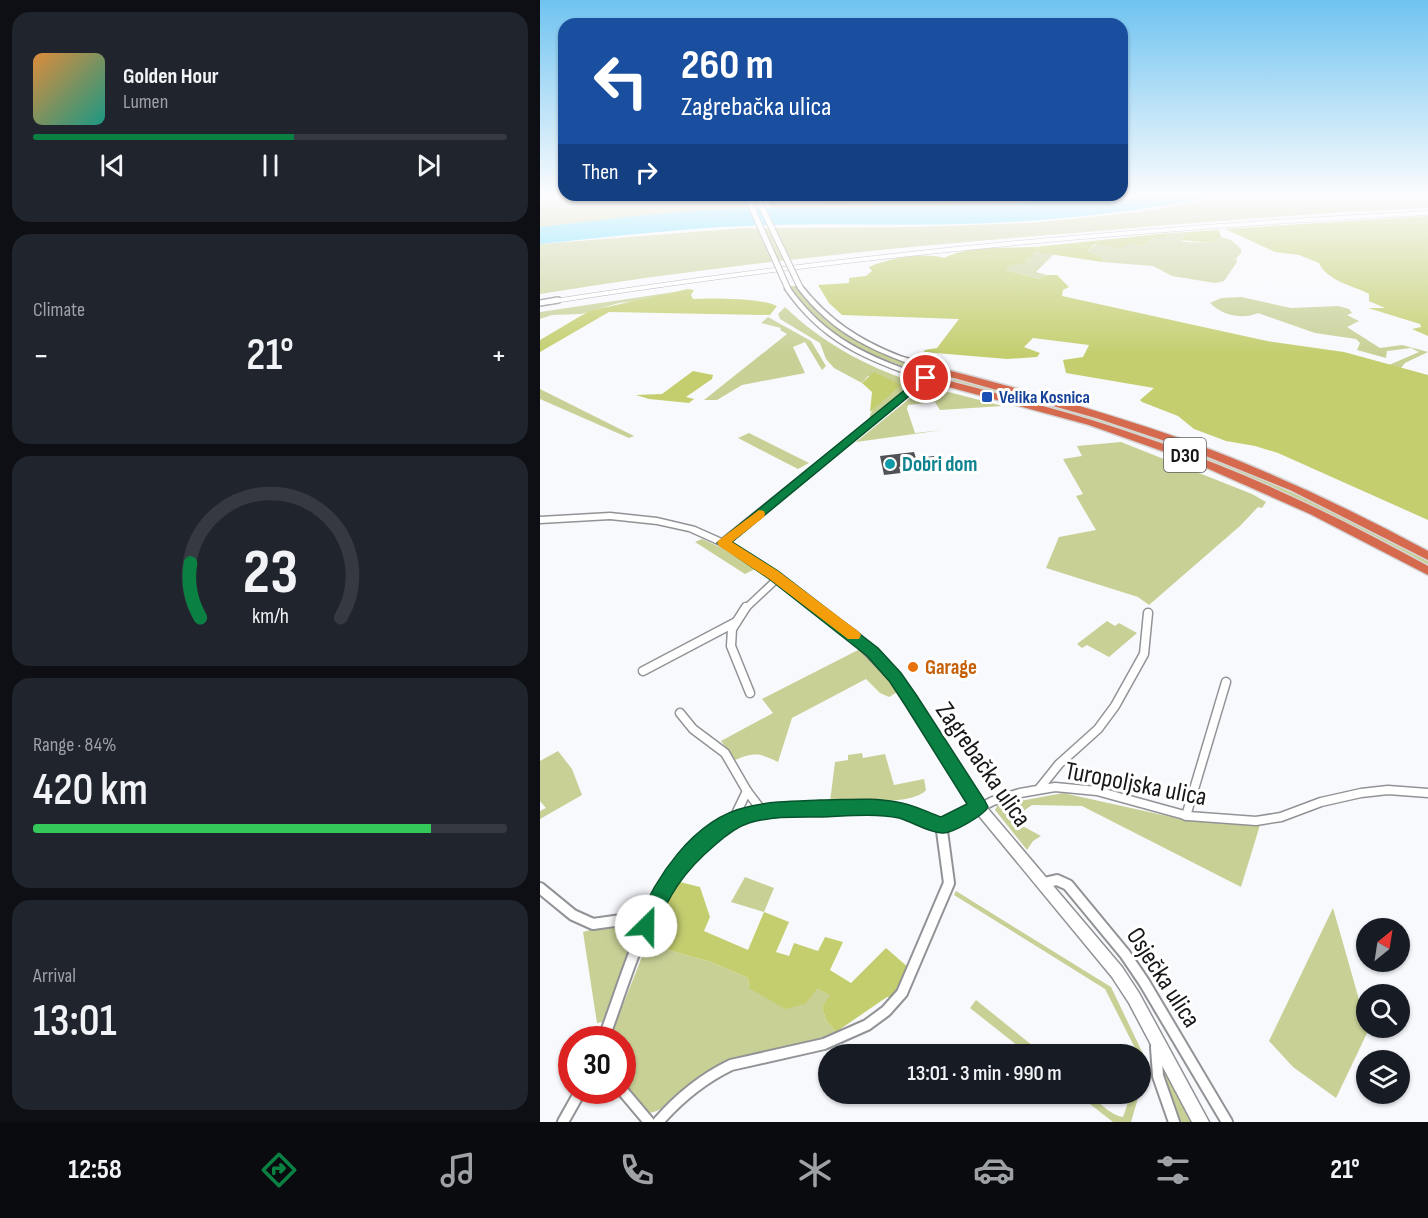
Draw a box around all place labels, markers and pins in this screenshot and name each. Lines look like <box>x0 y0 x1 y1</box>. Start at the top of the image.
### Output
pin <box>900 352 951 403</box>
place label: Velika Kosnica <box>999 387 1090 408</box>
marker: Velika Kosnica <box>980 390 994 404</box>
place label: Dobri dom <box>902 452 977 477</box>
marker: Dobri dom <box>883 457 897 471</box>
place label: Garage <box>925 655 977 680</box>
marker: Garage <box>906 660 920 674</box>

